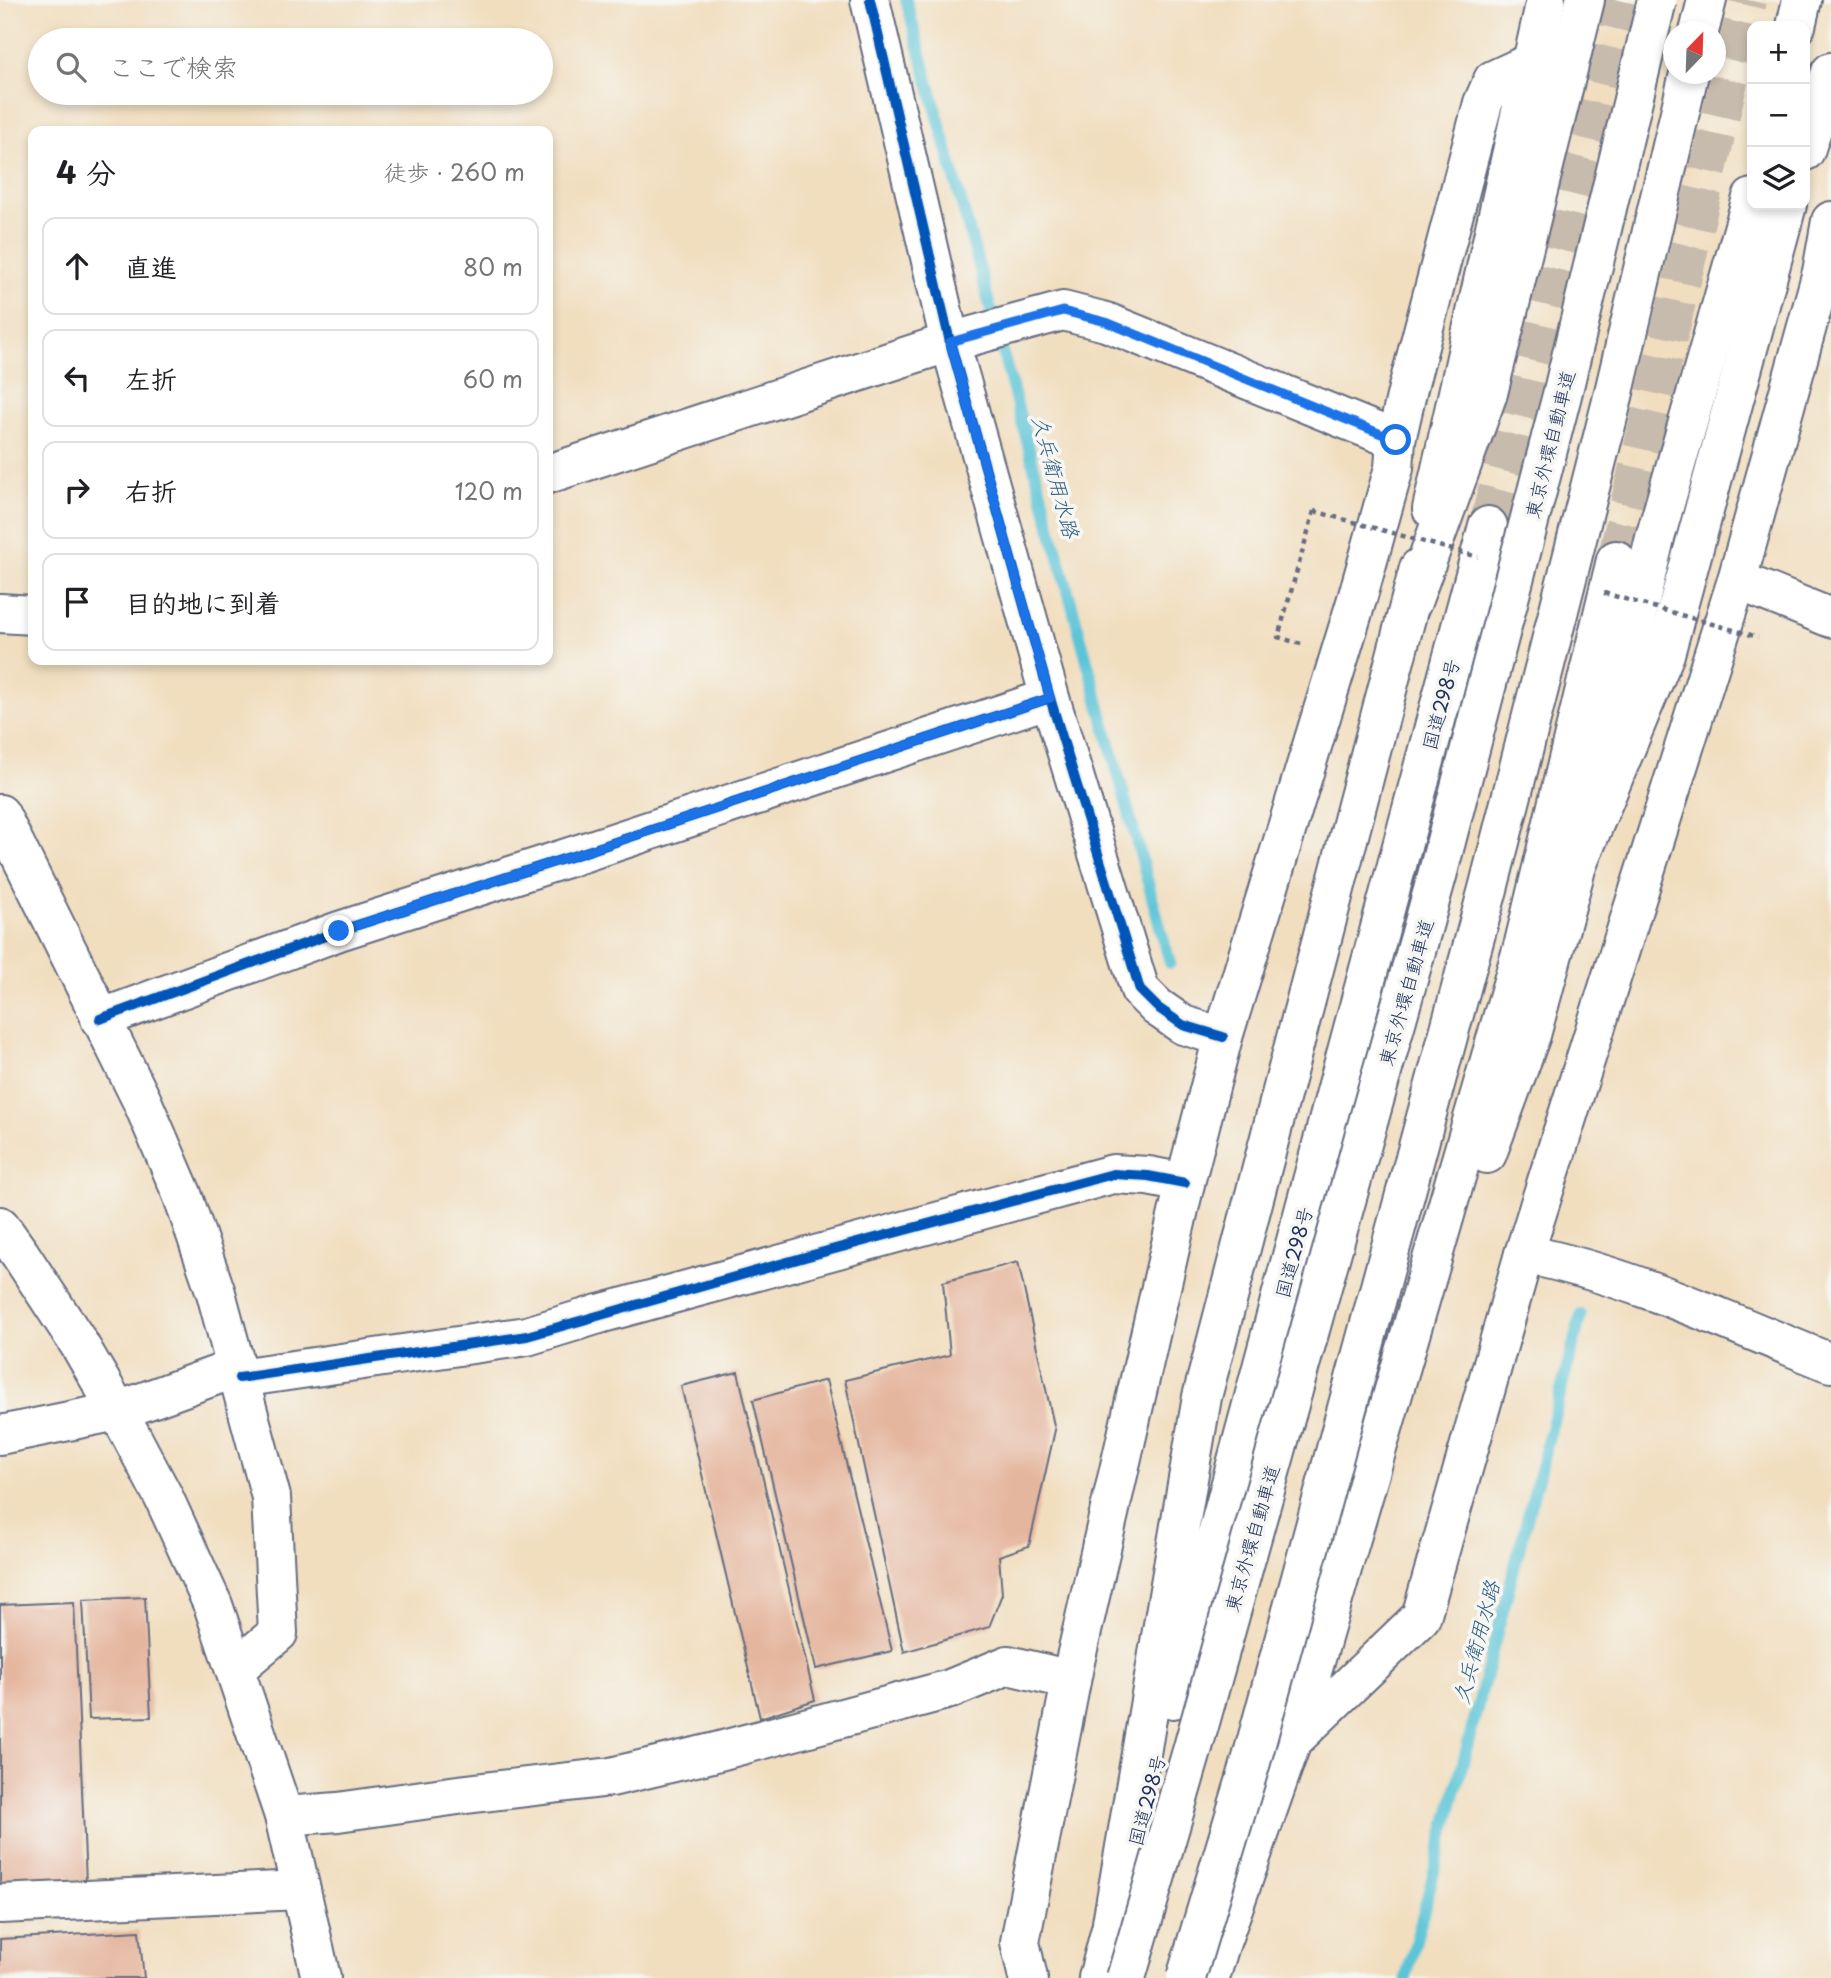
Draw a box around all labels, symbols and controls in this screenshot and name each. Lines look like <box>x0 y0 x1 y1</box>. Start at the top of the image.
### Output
north arrow <box>1663 21 1726 84</box>
map controls <box>1747 21 1810 210</box>
button: + <box>1747 21 1810 84</box>
search box <box>28 28 553 105</box>
text: ここで検索 <box>108 47 238 86</box>
icon: search <box>52 48 90 86</box>
button: − <box>1747 84 1810 147</box>
button: layers <box>1747 147 1810 210</box>
text: 4 分 <box>56 149 116 194</box>
text: 徒歩 · 260 m <box>383 154 525 189</box>
icon: ahead <box>58 247 96 285</box>
text: 直進 <box>125 247 177 286</box>
text: 80 m <box>463 249 523 284</box>
icon: left <box>58 359 96 397</box>
text: 左折 <box>125 359 177 398</box>
text: 60 m <box>463 361 523 396</box>
street label: 東京外環自動車道 <box>1517 367 1581 521</box>
water label: 久兵衛用水路 <box>1025 411 1089 542</box>
route start <box>1380 424 1411 455</box>
icon: right <box>58 471 96 509</box>
text: 右折 <box>125 471 177 510</box>
text: 120 m <box>455 473 523 508</box>
icon: arrive <box>58 583 96 621</box>
text: 目的地に到着 <box>125 583 281 622</box>
street label: 国道298号 <box>1414 655 1466 753</box>
route end <box>323 915 354 946</box>
street label: 東京外環自動車道 <box>1371 915 1439 1069</box>
street label: 国道298号 <box>1267 1203 1319 1301</box>
street label: 東京外環自動車道 <box>1217 1461 1285 1615</box>
water label: 久兵衛用水路 <box>1443 1576 1507 1707</box>
street label: 国道298号 <box>1120 1751 1172 1849</box>

